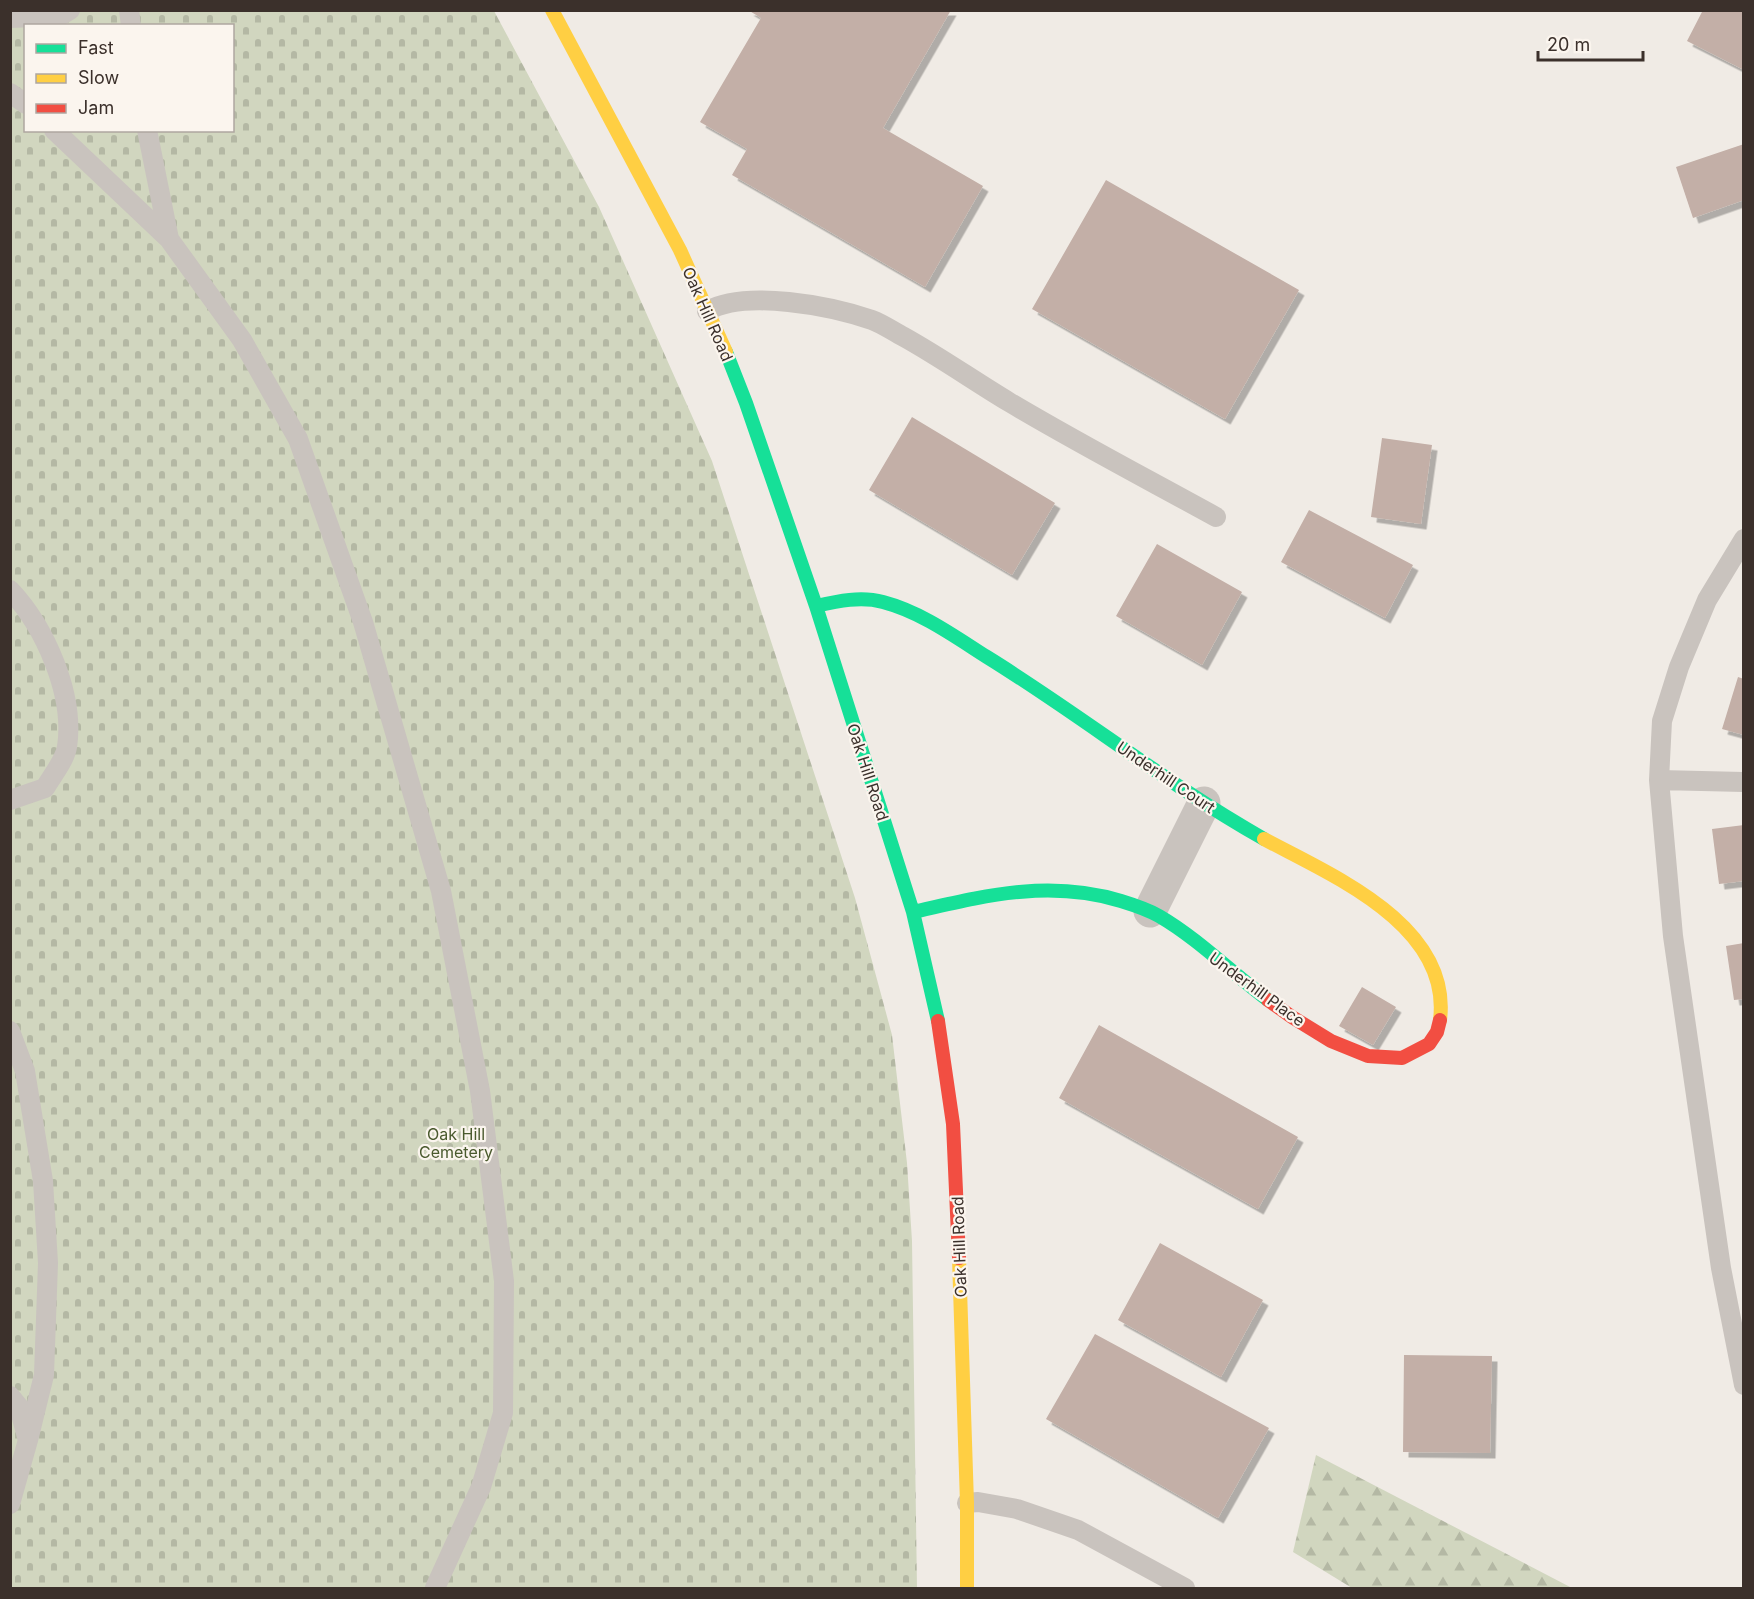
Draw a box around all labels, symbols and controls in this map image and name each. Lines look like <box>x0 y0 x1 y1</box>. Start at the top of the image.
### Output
legend <box>24 24 234 132</box>
scale bar <box>1538 24 1643 62</box>
text: 20 m <box>1547 34 1590 55</box>
text: Fast <box>78 37 114 58</box>
text: Slow <box>78 67 119 88</box>
text: Jam <box>78 97 114 118</box>
street label: Oak Hill Road <box>678 264 738 364</box>
street label: Oak Hill Road <box>843 721 893 823</box>
street label: Underhill Court <box>1113 737 1219 817</box>
street label: Underhill Place <box>1205 947 1309 1031</box>
park label: Oak Hill Cemetery <box>419 1124 493 1162</box>
street label: Oak Hill Road <box>947 1196 971 1298</box>

